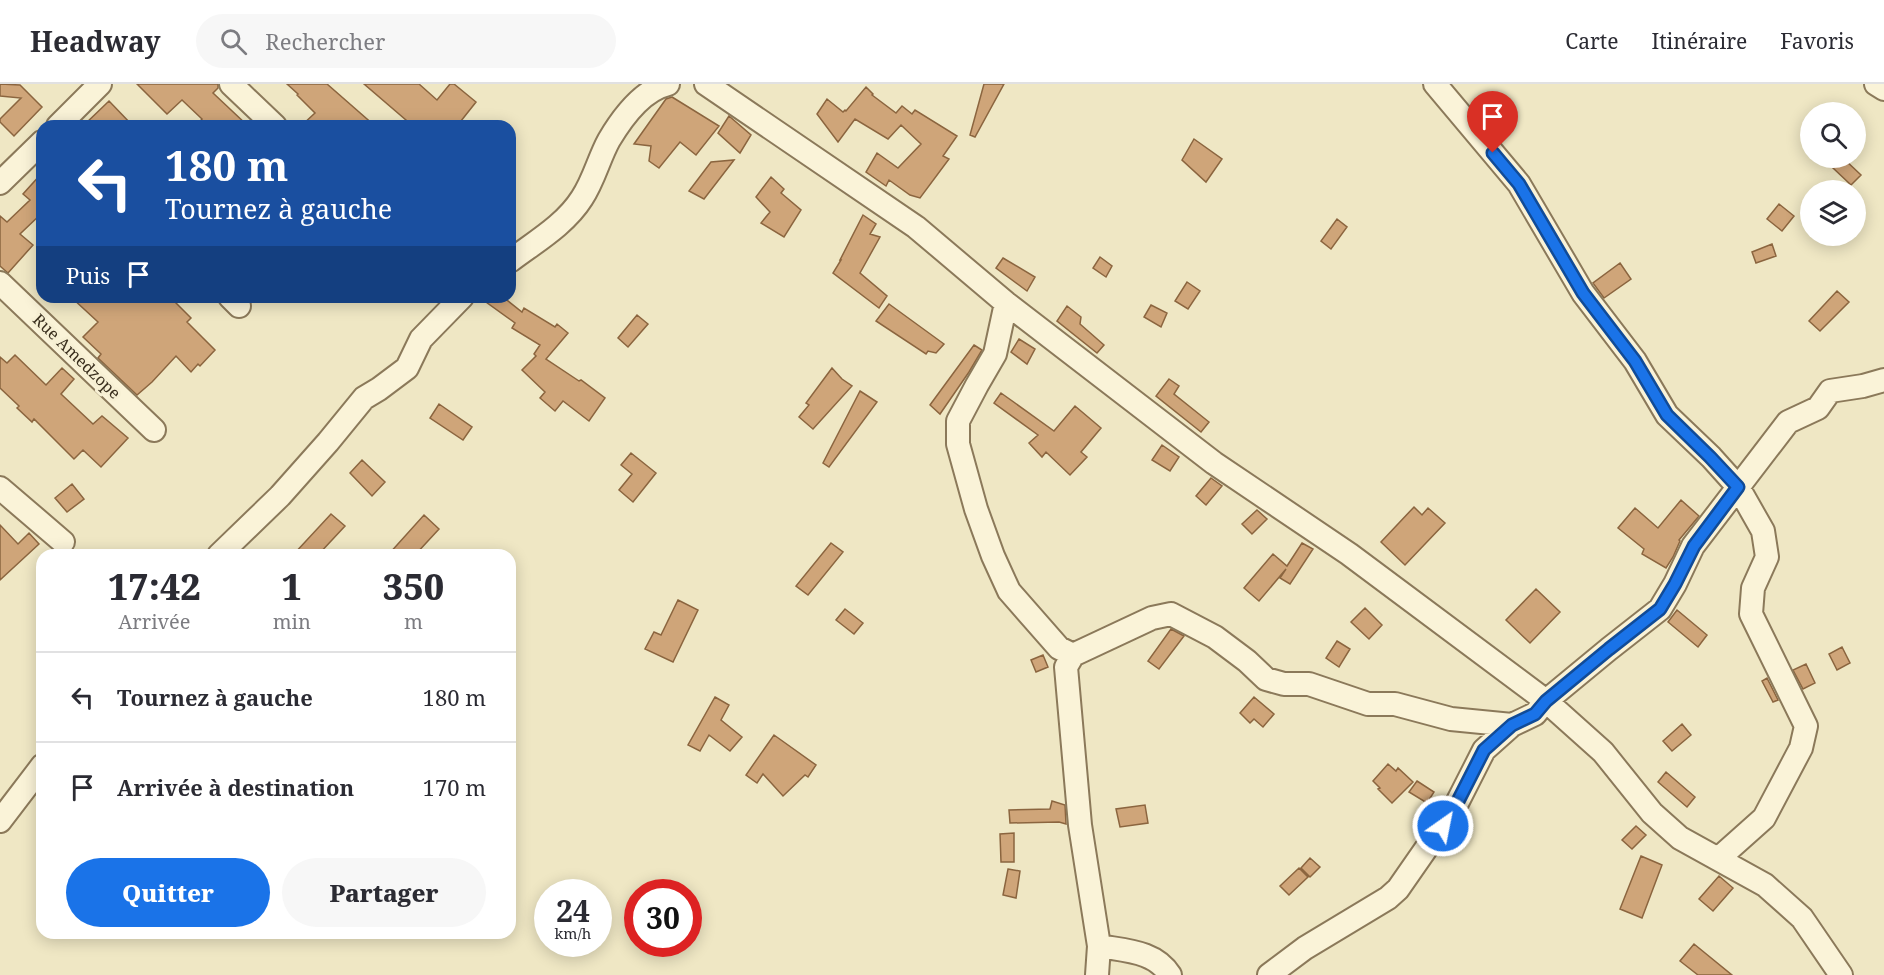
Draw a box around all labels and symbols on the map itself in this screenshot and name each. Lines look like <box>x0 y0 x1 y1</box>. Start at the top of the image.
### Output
pin <box>1467 91 1518 153</box>
street label: Rue Amedzope <box>28 309 126 403</box>
position arrow <box>1411 794 1475 858</box>
speed limit sign: 30 <box>624 879 702 957</box>

